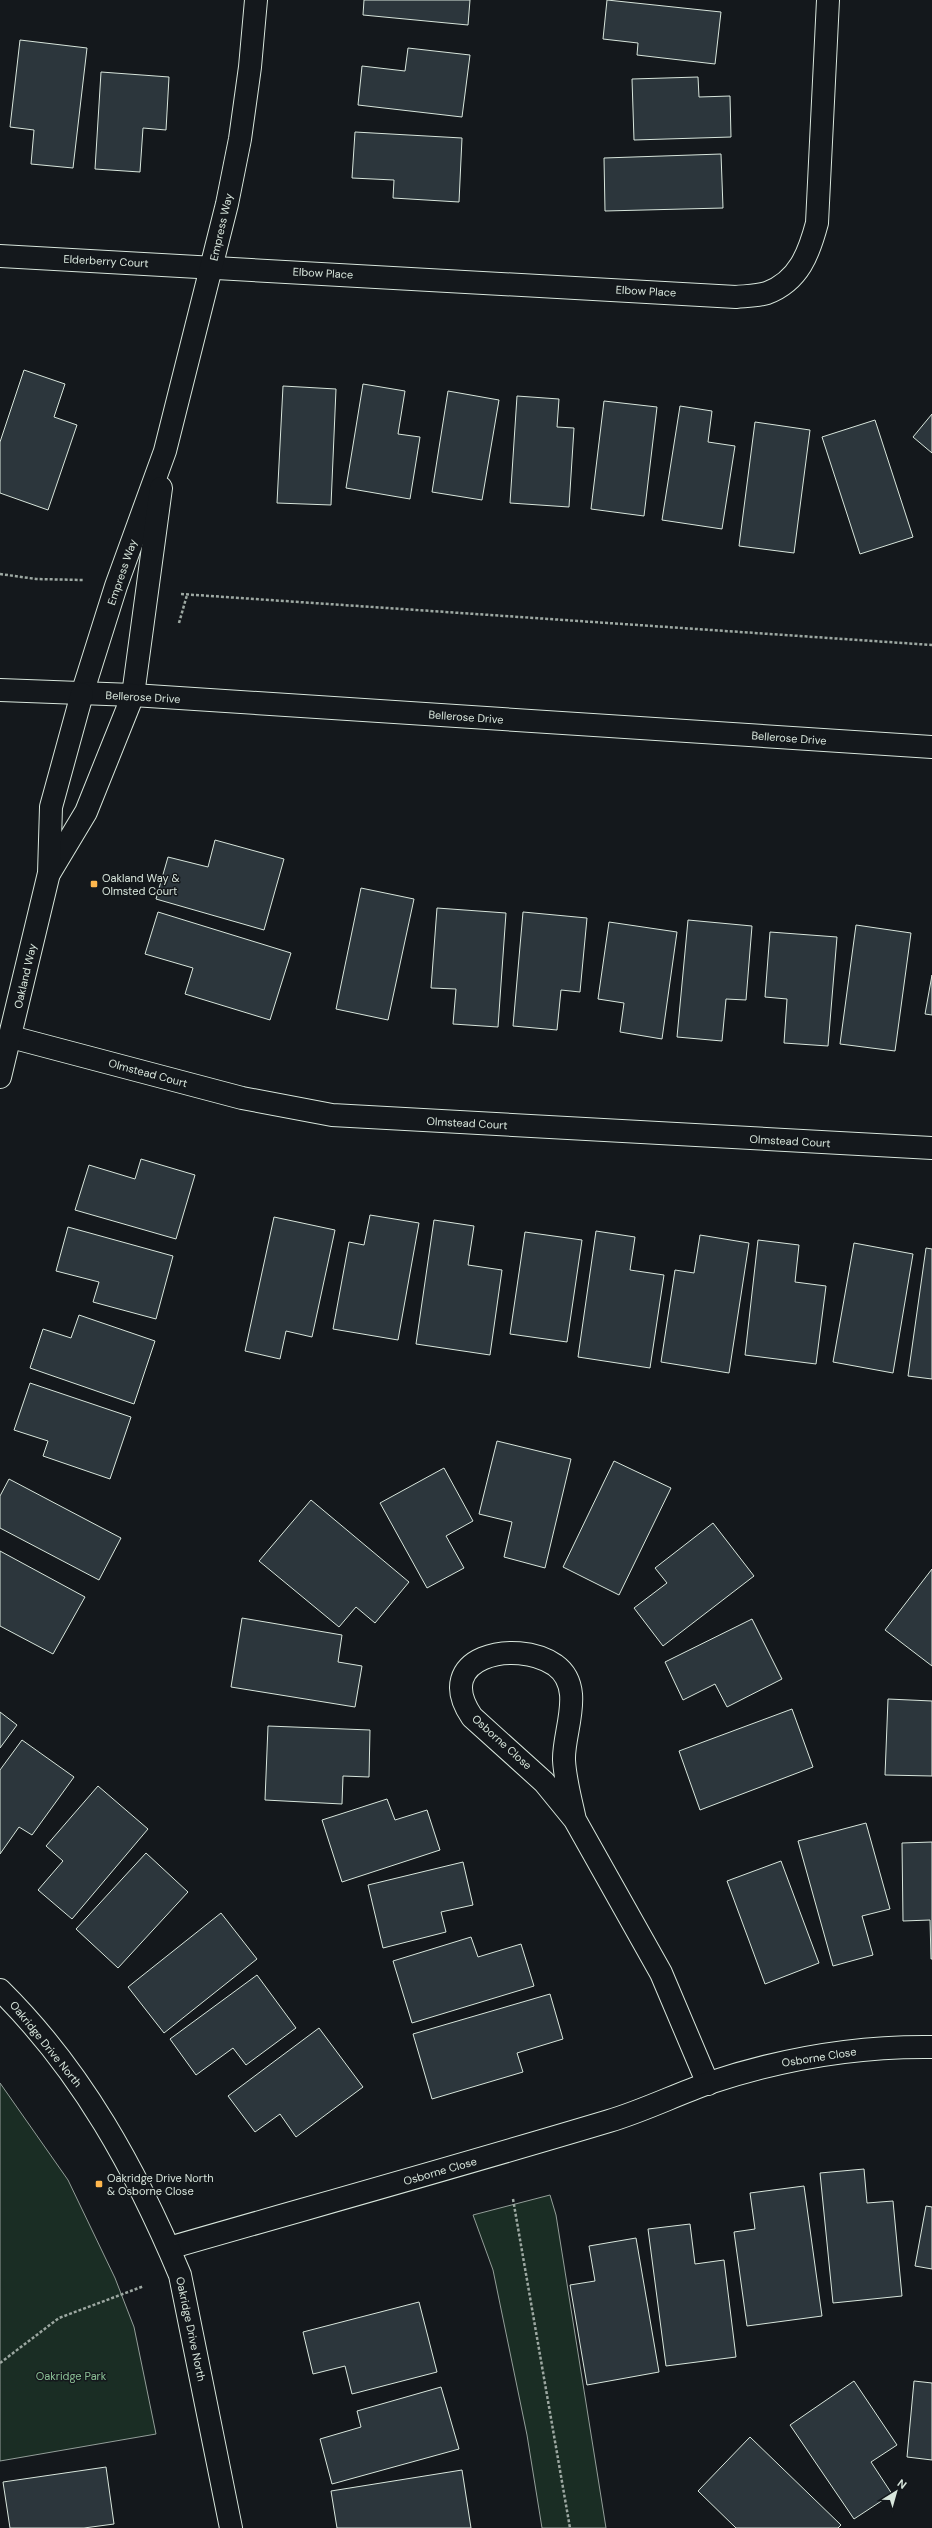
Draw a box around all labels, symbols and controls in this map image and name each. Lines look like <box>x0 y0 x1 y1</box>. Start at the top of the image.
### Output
street label: Empress Way <box>206 192 236 262</box>
street label: Elderberry Court <box>63 252 149 270</box>
street label: Elbow Place <box>292 264 354 282</box>
street label: Elbow Place <box>615 282 677 300</box>
street label: Empress Way <box>104 537 140 607</box>
street label: Bellerose Drive <box>105 688 181 706</box>
street label: Bellerose Drive <box>428 707 504 727</box>
street label: Bellerose Drive <box>751 728 827 748</box>
place label: Oakland Way & Olmsted Court <box>102 871 180 898</box>
marker: Oakland Way & Olmsted Court <box>89 879 99 889</box>
street label: Oakland Way <box>11 942 39 1010</box>
street label: Olmstead Court <box>107 1056 189 1090</box>
street label: Olmstead Court <box>426 1114 508 1132</box>
street label: Olmstead Court <box>749 1132 831 1150</box>
street label: Osborne Close <box>469 1711 535 1773</box>
street label: Oakridge Drive North <box>7 1998 85 2090</box>
street label: Osborne Close <box>781 2044 857 2070</box>
street label: Osborne Close <box>402 2154 478 2188</box>
place label: Oakridge Drive North & Osborne Close <box>107 2171 214 2198</box>
marker: Oakridge Drive North & Osborne Close <box>94 2179 104 2189</box>
street label: Oakridge Drive North <box>173 2275 209 2383</box>
park label: Oakridge Park <box>36 2369 107 2383</box>
north arrow <box>876 2472 916 2512</box>
text: N <box>895 2476 909 2492</box>

